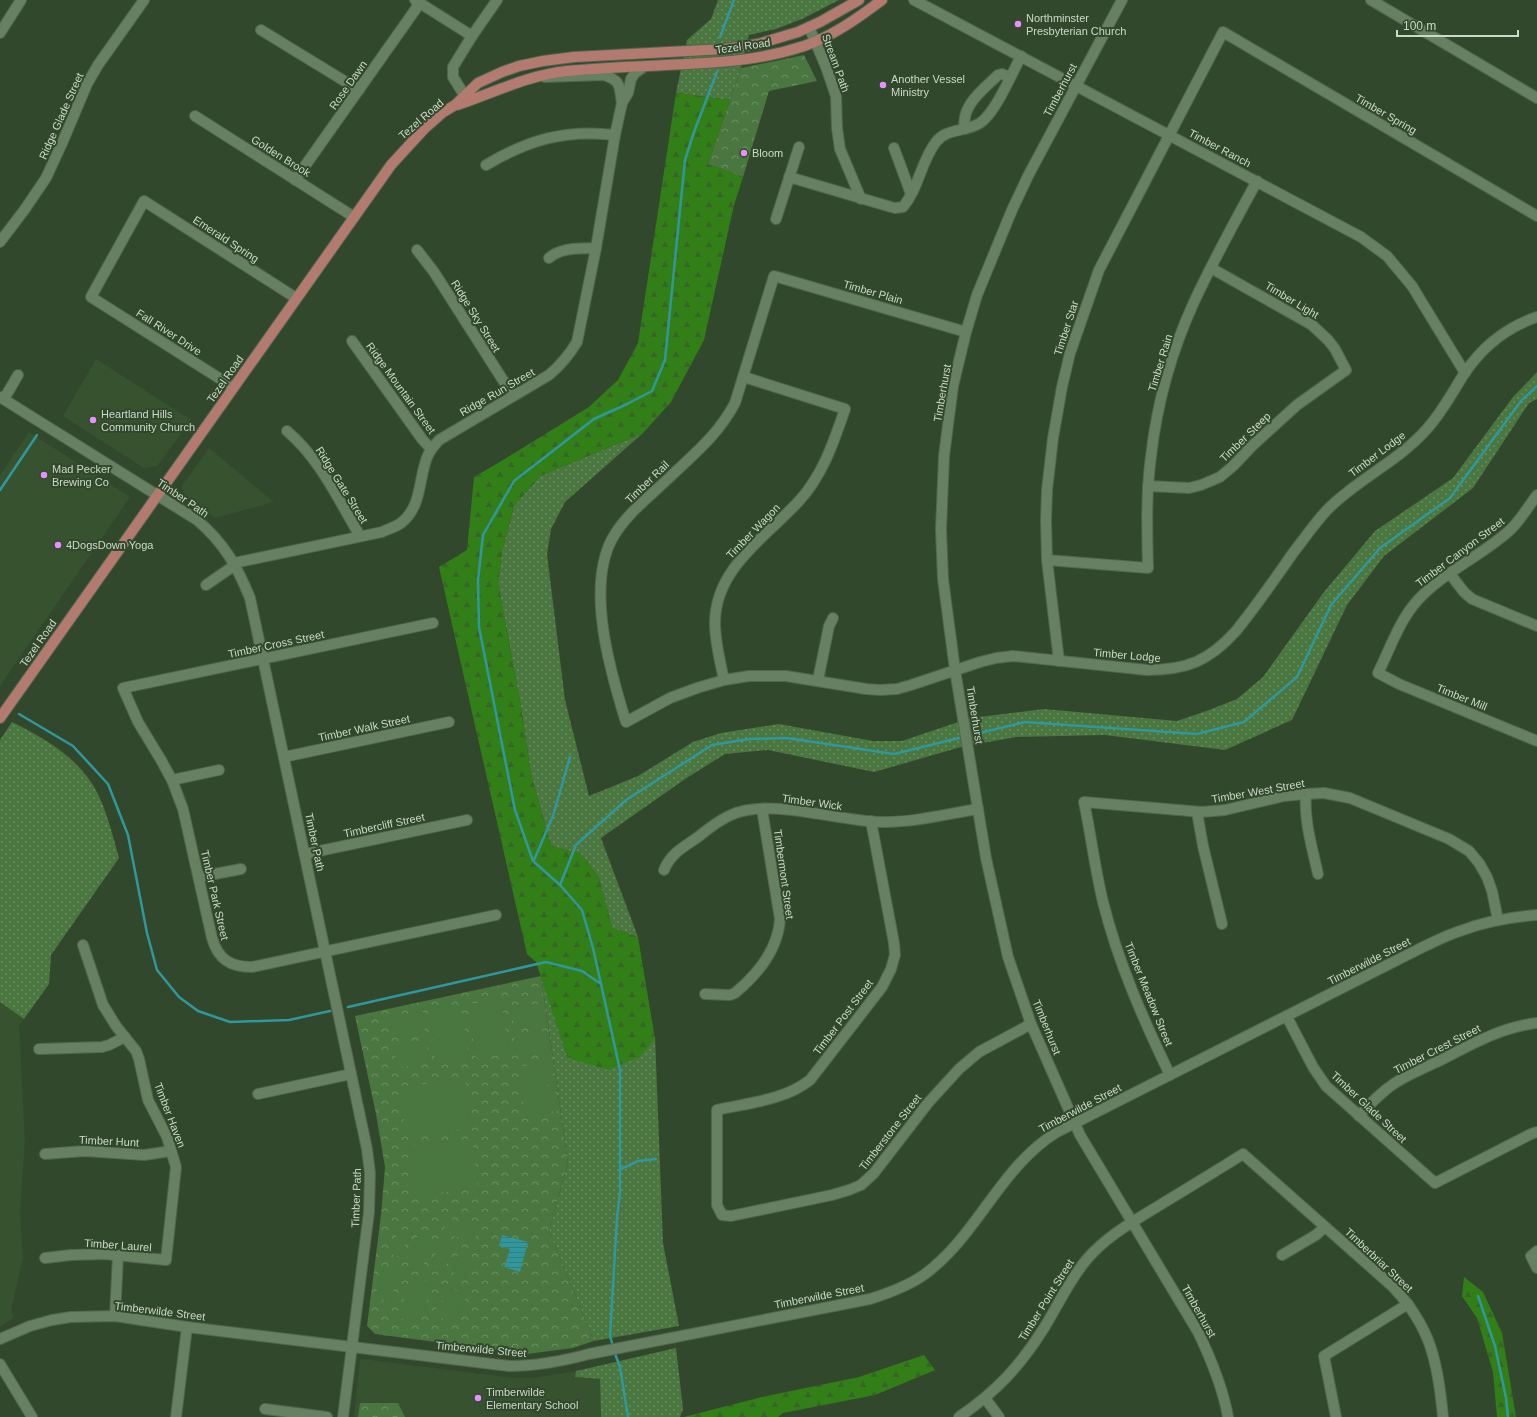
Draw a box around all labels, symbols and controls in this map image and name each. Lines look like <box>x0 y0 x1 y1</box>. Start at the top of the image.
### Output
place label: Northminster Presbyterian Church <box>1026 12 1126 37</box>
scale bar <box>1397 12 1518 38</box>
marker: Northminster Presbyterian Church <box>1013 19 1023 29</box>
text: 100 m <box>1403 19 1436 33</box>
street label: Stream Path <box>820 32 852 94</box>
street label: Tezel Road <box>715 36 771 56</box>
street label: Rose Dawn <box>327 58 369 112</box>
street label: Timberhurst <box>1041 61 1079 119</box>
street label: Ridge Glade Street <box>36 71 86 161</box>
place label: Another Vessel Ministry <box>891 73 965 98</box>
marker: Another Vessel Ministry <box>878 80 888 90</box>
street label: Timber Spring <box>1353 92 1419 136</box>
street label: Tezel Road <box>396 96 446 142</box>
street label: Timber Ranch <box>1187 127 1253 169</box>
street label: Golden Brook <box>249 133 313 179</box>
place label: Bloom <box>752 147 783 159</box>
marker: Bloom <box>739 148 749 158</box>
street label: Emerald Spring <box>191 213 261 265</box>
street label: Ridge Sky Street <box>449 278 503 354</box>
street label: Timber Plain <box>842 278 904 306</box>
street label: Timber Light <box>1263 279 1321 321</box>
street label: Timber Star <box>1051 299 1081 357</box>
street label: Fall River Drive <box>134 306 204 358</box>
street label: Timber Rain <box>1146 333 1174 393</box>
street label: Ridge Mountain Street <box>364 340 438 436</box>
street label: Tezel Road <box>204 353 246 405</box>
street label: Timberhurst <box>931 363 953 423</box>
street label: Ridge Run Street <box>457 366 537 418</box>
place label: Heartland Hills Community Church <box>101 408 195 433</box>
street label: Timber Steep <box>1217 410 1273 464</box>
marker: Heartland Hills Community Church <box>88 415 98 425</box>
street label: Timber Lodge <box>1346 429 1408 479</box>
street label: Ridge Gate Street <box>314 444 370 526</box>
street label: Timber Rail <box>623 458 671 506</box>
place label: Mad Pecker Brewing Co <box>52 463 111 488</box>
marker: Mad Pecker Brewing Co <box>39 470 49 480</box>
street label: Timber Path <box>155 476 211 520</box>
street label: Timber Wagon <box>724 501 782 561</box>
street label: Timber Canyon Street <box>1414 515 1506 589</box>
place label: 4DogsDown Yoga <box>66 539 154 551</box>
marker: 4DogsDown Yoga <box>53 540 63 550</box>
street label: Tezel Road <box>17 617 59 669</box>
street label: Timber Cross Street <box>227 628 325 660</box>
street label: Timber Lodge <box>1093 646 1161 664</box>
street label: Timber Mill <box>1435 681 1489 713</box>
street label: Timberhurst <box>965 685 985 745</box>
street label: Timber Walk Street <box>317 712 411 744</box>
street label: Timber West Street <box>1211 777 1305 805</box>
street label: Timber Wick <box>781 792 843 812</box>
street label: Timbercliff Street <box>342 811 426 839</box>
street label: Timber Path <box>303 812 327 872</box>
street label: Timbermont Street <box>772 828 796 920</box>
street label: Timber Park Street <box>199 849 231 941</box>
street label: Timberwilde Street <box>1326 935 1412 987</box>
street label: Timber Meadow Street <box>1123 940 1175 1048</box>
street label: Timber Post Street <box>811 977 875 1057</box>
street label: Timberhurst <box>1031 998 1063 1056</box>
street label: Timber Crest Street <box>1392 1022 1482 1076</box>
street label: Timber Glade Street <box>1329 1069 1409 1145</box>
street label: Timber Haven <box>152 1081 188 1149</box>
street label: Timberwilde Street <box>1037 1081 1123 1135</box>
street label: Timberstone Street <box>857 1092 923 1172</box>
street label: Timber Hunt <box>79 1133 139 1149</box>
street label: Timber Path <box>349 1168 363 1228</box>
street label: Timberbriar Street <box>1343 1226 1415 1294</box>
street label: Timber Laurel <box>84 1237 152 1253</box>
street label: Timber Point Street <box>1016 1257 1076 1343</box>
street label: Timberwilde Street <box>773 1281 865 1311</box>
street label: Timberhurst <box>1180 1283 1218 1339</box>
street label: Timberwilde Street <box>114 1299 206 1323</box>
street label: Timberwilde Street <box>435 1339 527 1359</box>
place label: Timberwilde Elementary School <box>486 1386 578 1411</box>
marker: Timberwilde Elementary School <box>473 1393 483 1403</box>

